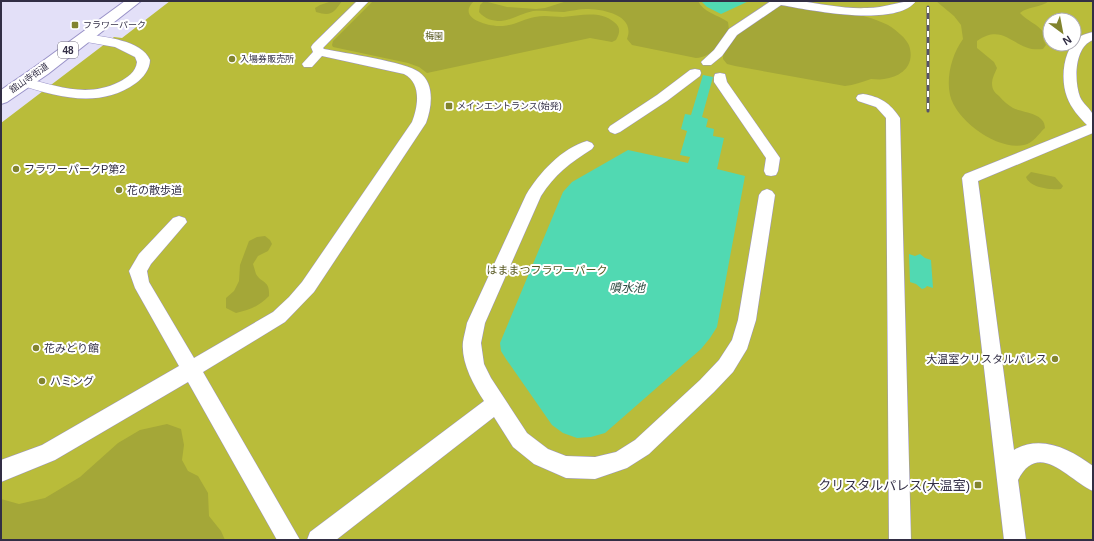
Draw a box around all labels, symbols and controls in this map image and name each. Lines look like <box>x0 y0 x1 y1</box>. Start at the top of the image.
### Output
north arrow <box>1042 12 1082 52</box>
marker: フラワーパーク <box>70 20 80 30</box>
place label: フラワーパーク <box>83 20 146 30</box>
park label: 梅園 <box>425 30 443 41</box>
text: N <box>1061 33 1074 48</box>
road number: 48 <box>58 42 78 58</box>
marker: 入場券販売所 <box>227 54 237 64</box>
place label: 入場券販売所 <box>240 54 294 64</box>
street label: 舘山寺街道 <box>8 61 50 95</box>
marker: メインエントランス(始発) <box>444 101 454 111</box>
place label: メインエントランス(始発) <box>457 101 562 111</box>
place label: フラワーパークP第2 <box>24 163 125 175</box>
marker: フラワーパークP第2 <box>11 164 21 174</box>
place label: 花の散歩道 <box>127 184 182 196</box>
marker: 花の散歩道 <box>114 185 124 195</box>
park label: はままつフラワーパーク <box>487 264 607 276</box>
water label: 噴水池 <box>609 281 646 295</box>
place label: 花みどり館 <box>44 342 99 354</box>
marker: 花みどり館 <box>31 343 41 353</box>
place label: 大温室クリスタルパレス <box>926 353 1047 365</box>
marker: 大温室クリスタルパレス <box>1050 354 1060 364</box>
place label: ハミング <box>50 375 94 387</box>
marker: ハミング <box>37 376 47 386</box>
place label: クリスタルパレス(大温室) <box>818 478 970 493</box>
marker: クリスタルパレス(大温室) <box>973 480 983 490</box>

